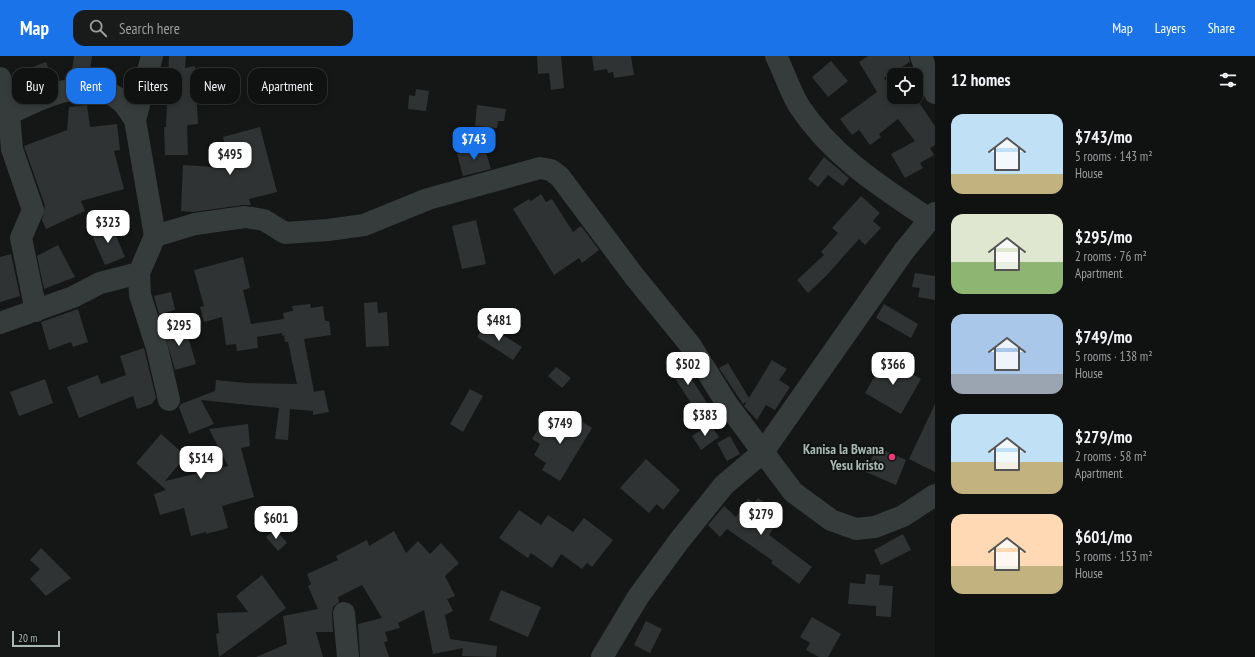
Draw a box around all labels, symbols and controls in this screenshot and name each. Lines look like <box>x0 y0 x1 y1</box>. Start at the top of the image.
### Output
search box <box>73 10 353 46</box>
text: Map <box>20 16 49 40</box>
icon: search <box>87 17 109 39</box>
text: Search here <box>119 19 180 38</box>
text: Map <box>1112 19 1133 37</box>
text: Layers <box>1155 19 1186 37</box>
text: Share <box>1208 19 1235 37</box>
chip: Buy <box>12 68 58 104</box>
chip: Rent <box>66 68 116 104</box>
chip: Filters <box>124 68 182 104</box>
chip: New <box>190 68 240 104</box>
chip: Apartment <box>248 68 327 104</box>
map controls <box>887 68 923 104</box>
button: locate <box>887 68 923 104</box>
text: 12 homes <box>951 69 1010 91</box>
icon: filters <box>1217 69 1239 91</box>
text: $743/mo <box>1075 126 1132 148</box>
pin: $743 <box>450 127 498 161</box>
icon: home <box>983 130 1031 178</box>
text: $743 <box>462 131 486 148</box>
pin: $495 <box>206 142 254 176</box>
text: $495 <box>218 146 242 163</box>
text: 5 rooms · 143 m² <box>1075 148 1153 165</box>
text: House <box>1075 165 1103 182</box>
pin: $323 <box>84 210 132 244</box>
text: $323 <box>96 214 120 231</box>
text: $295/mo <box>1075 226 1132 248</box>
icon: home <box>983 230 1031 278</box>
text: 2 rooms · 76 m² <box>1075 248 1147 265</box>
text: Apartment <box>1075 265 1123 282</box>
pin: $481 <box>475 308 523 342</box>
text: $481 <box>487 312 511 329</box>
pin: $295 <box>155 313 203 347</box>
text: $295 <box>167 317 191 334</box>
text: $749/mo <box>1075 326 1132 348</box>
icon: home <box>983 330 1031 378</box>
text: 5 rooms · 138 m² <box>1075 348 1153 365</box>
pin: $502 <box>664 352 712 386</box>
pin: $366 <box>869 352 917 386</box>
text: $502 <box>676 356 700 373</box>
text: $366 <box>881 356 905 373</box>
text: House <box>1075 365 1103 382</box>
pin: $383 <box>681 403 729 437</box>
text: $383 <box>693 407 717 424</box>
pin: $749 <box>536 411 584 445</box>
text: $749 <box>548 415 572 432</box>
text: $279/mo <box>1075 426 1132 448</box>
icon: home <box>983 430 1031 478</box>
place label: Kanisa la Bwana Yesu kristo <box>803 440 884 474</box>
pin: $514 <box>177 446 225 480</box>
text: 2 rooms · 58 m² <box>1075 448 1147 465</box>
text: $514 <box>189 450 213 467</box>
marker: Kanisa la Bwana Yesu kristo <box>887 452 897 462</box>
text: Apartment <box>1075 465 1123 482</box>
pin: $279 <box>737 502 785 536</box>
pin: $601 <box>252 506 300 540</box>
text: $279 <box>749 506 773 523</box>
text: $601 <box>264 510 288 527</box>
text: $601/mo <box>1075 526 1132 548</box>
icon: home <box>983 530 1031 578</box>
text: 5 rooms · 153 m² <box>1075 548 1153 565</box>
text: House <box>1075 565 1103 582</box>
scale bar <box>12 629 60 648</box>
text: 20 m <box>18 631 37 645</box>

